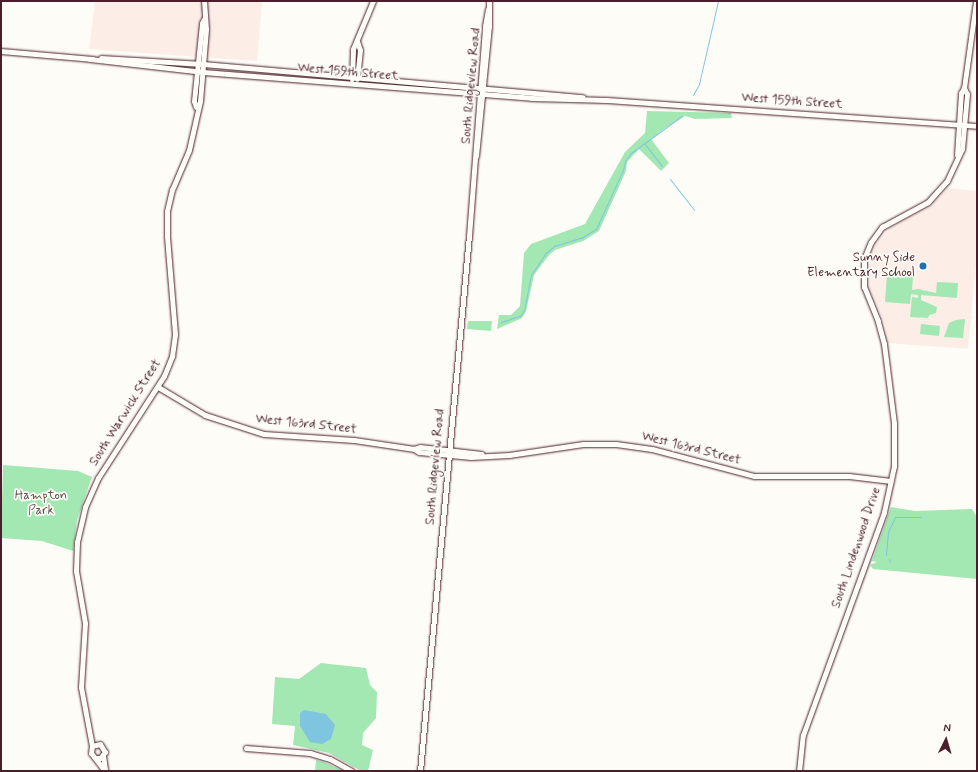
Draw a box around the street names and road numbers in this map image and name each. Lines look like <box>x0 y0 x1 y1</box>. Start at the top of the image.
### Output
street label: South Ridgeview Road <box>459 28 485 144</box>
street label: West 159th Street <box>297 61 399 85</box>
street label: West 159th Street <box>741 91 843 113</box>
street label: South Warwick Street <box>87 357 165 469</box>
street label: South Ridgeview Road <box>423 409 449 525</box>
street label: West 163rd Street <box>255 412 357 438</box>
street label: West 163rd Street <box>640 429 742 469</box>
street label: South Lindenwood Drive <box>829 486 885 610</box>

